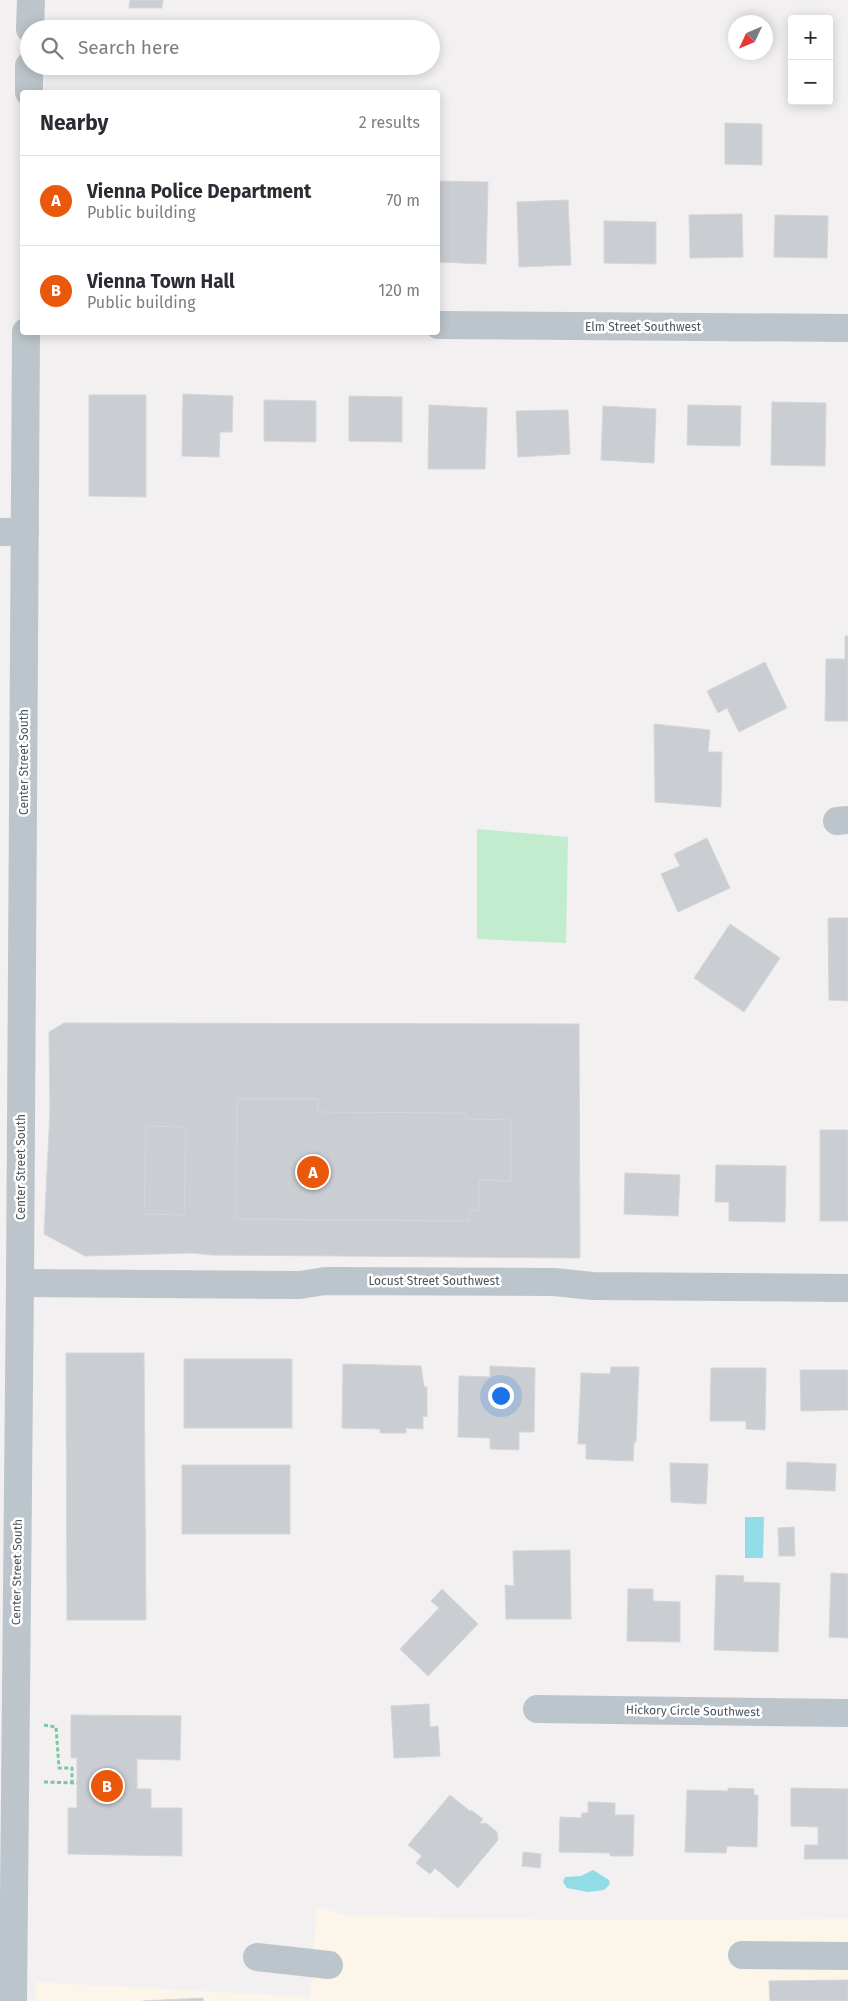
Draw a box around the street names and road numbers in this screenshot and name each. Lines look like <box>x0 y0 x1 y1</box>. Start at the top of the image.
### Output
street label: Elm Street Southwest <box>585 320 702 334</box>
street label: Center Street South <box>17 709 31 815</box>
street label: Center Street South <box>14 1114 28 1220</box>
street label: Locust Street Southwest <box>368 1274 500 1288</box>
street label: Center Street South <box>9 1519 25 1625</box>
street label: Hickory Circle Southwest <box>626 1703 761 1719</box>

